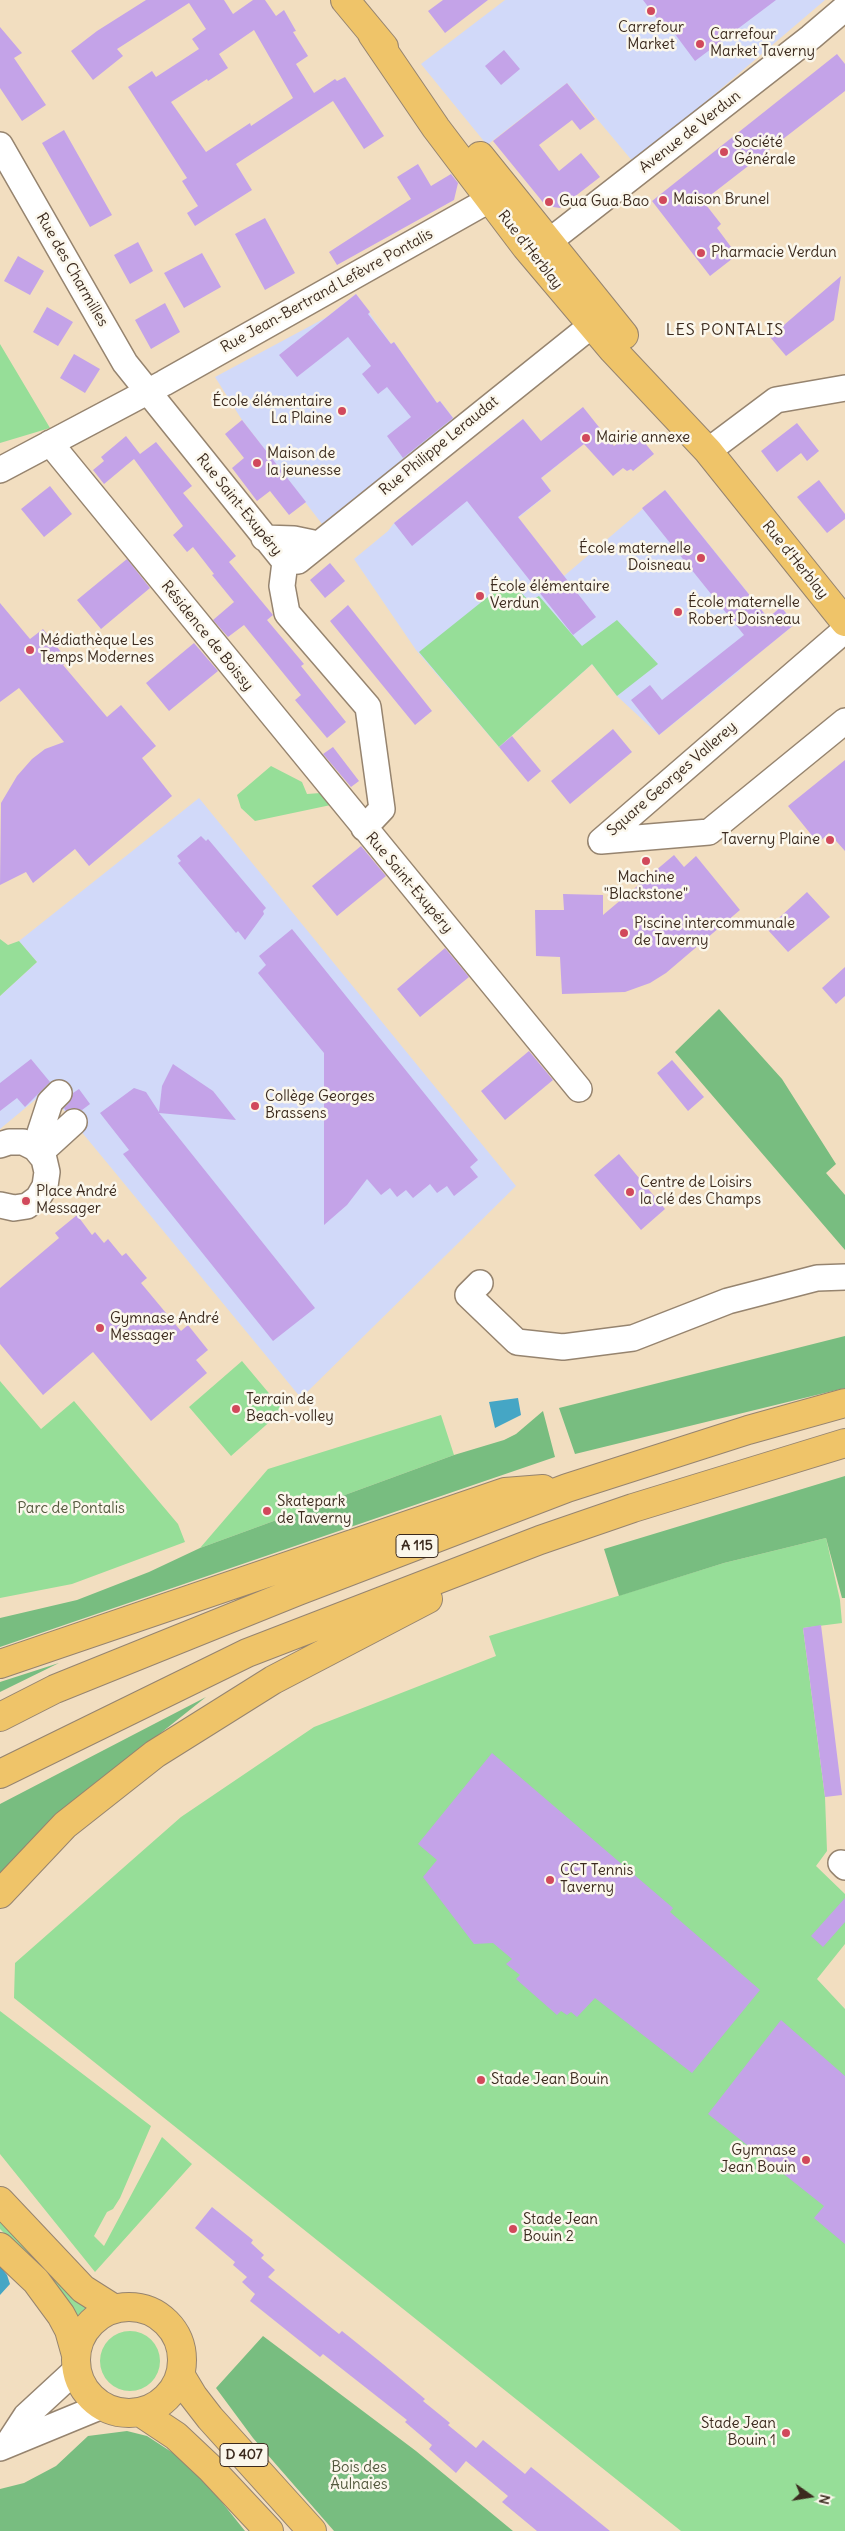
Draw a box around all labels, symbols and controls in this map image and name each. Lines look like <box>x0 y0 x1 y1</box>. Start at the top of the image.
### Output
marker: Carrefour Market <box>645 5 657 17</box>
place label: Carrefour Market <box>618 19 684 54</box>
place label: Carrefour Market Taverny <box>710 26 815 61</box>
marker: Carrefour Market Taverny <box>694 38 706 50</box>
street label: Avenue de Verdun <box>636 87 744 177</box>
place label: Société Générale <box>734 134 796 169</box>
marker: Société Générale <box>718 146 730 158</box>
place label: Maison Brunel <box>673 191 769 209</box>
place label: Gua Gua Bao <box>559 193 649 211</box>
marker: Maison Brunel <box>657 194 669 206</box>
marker: Gua Gua Bao <box>543 196 555 208</box>
street label: Rue d'Herblay <box>494 207 566 293</box>
street label: Rue des Charmilles <box>32 210 112 330</box>
street label: Rue Jean-Bertrand Lefèvre Pontalis <box>218 225 436 357</box>
place label: Pharmacie Verdun <box>711 244 837 262</box>
marker: Pharmacie Verdun <box>695 247 707 259</box>
district label: LES PONTALIS <box>664 320 786 340</box>
place label: École élémentaire La Plaine <box>212 393 332 428</box>
street label: Rue Philippe Leraudat <box>376 393 502 499</box>
marker: École élémentaire La Plaine <box>336 405 348 417</box>
place label: Mairie annexe <box>596 429 690 447</box>
marker: Mairie annexe <box>580 432 592 444</box>
place label: Maison de la jeunesse <box>267 445 341 480</box>
street label: Rue Saint-Exupéry <box>192 450 286 560</box>
marker: Maison de la jeunesse <box>251 457 263 469</box>
street label: Rue d'Herblay <box>758 517 832 603</box>
place label: École maternelle Doisneau <box>579 540 691 575</box>
marker: École maternelle Doisneau <box>695 552 707 564</box>
street label: Résidence de Boissy <box>157 577 257 695</box>
place label: École élémentaire Verdun <box>490 578 610 613</box>
marker: École élémentaire Verdun <box>474 590 486 602</box>
place label: École maternelle Robert Doisneau <box>688 594 800 629</box>
marker: École maternelle Robert Doisneau <box>672 606 684 618</box>
place label: Médiathèque Les Temps Modernes <box>40 632 154 667</box>
marker: Médiathèque Les Temps Modernes <box>24 644 36 656</box>
street label: Square Georges Vallerey <box>604 718 740 840</box>
street label: Rue Saint-Exupéry <box>362 829 456 937</box>
place label: Taverny Plaine <box>721 831 820 849</box>
marker: Taverny Plaine <box>824 834 836 846</box>
marker: Machine "Blackstone" <box>640 855 652 867</box>
place label: Machine "Blackstone" <box>604 869 688 904</box>
place label: Piscine intercommunale de Taverny <box>634 915 795 950</box>
marker: Piscine intercommunale de Taverny <box>618 927 630 939</box>
place label: Collège Georges Brassens <box>265 1088 375 1123</box>
marker: Collège Georges Brassens <box>249 1100 261 1112</box>
place label: Centre de Loisirs la clé des Champs <box>640 1174 761 1209</box>
place label: Place André Messager <box>36 1183 117 1218</box>
marker: Centre de Loisirs la clé des Champs <box>624 1186 636 1198</box>
marker: Place André Messager <box>20 1195 32 1207</box>
place label: Gymnase André Messager <box>110 1310 219 1345</box>
marker: Gymnase André Messager <box>94 1322 106 1334</box>
place label: Terrain de Beach-volley <box>246 1391 334 1426</box>
marker: Terrain de Beach-volley <box>230 1403 242 1415</box>
place label: Skatepark de Taverny <box>277 1493 351 1528</box>
park label: Parc de Pontalis <box>17 1500 125 1518</box>
marker: Skatepark de Taverny <box>261 1505 273 1517</box>
road number: A 115 <box>396 1534 438 1558</box>
place label: CCT Tennis Taverny <box>560 1862 633 1897</box>
marker: CCT Tennis Taverny <box>544 1874 556 1886</box>
place label: Stade Jean Bouin <box>491 2071 609 2089</box>
marker: Stade Jean Bouin <box>475 2074 487 2086</box>
place label: Gymnase Jean Bouin <box>720 2142 796 2177</box>
marker: Gymnase Jean Bouin <box>800 2154 812 2166</box>
place label: Stade Jean Bouin 2 <box>523 2211 598 2246</box>
marker: Stade Jean Bouin 2 <box>507 2223 519 2235</box>
place label: Stade Jean Bouin 1 <box>701 2415 776 2450</box>
marker: Stade Jean Bouin 1 <box>780 2427 792 2439</box>
road number: D 407 <box>220 2444 268 2466</box>
park label: Bois des Aulnaies <box>330 2459 388 2494</box>
north arrow <box>785 2471 835 2521</box>
text: N <box>815 2493 834 2506</box>

